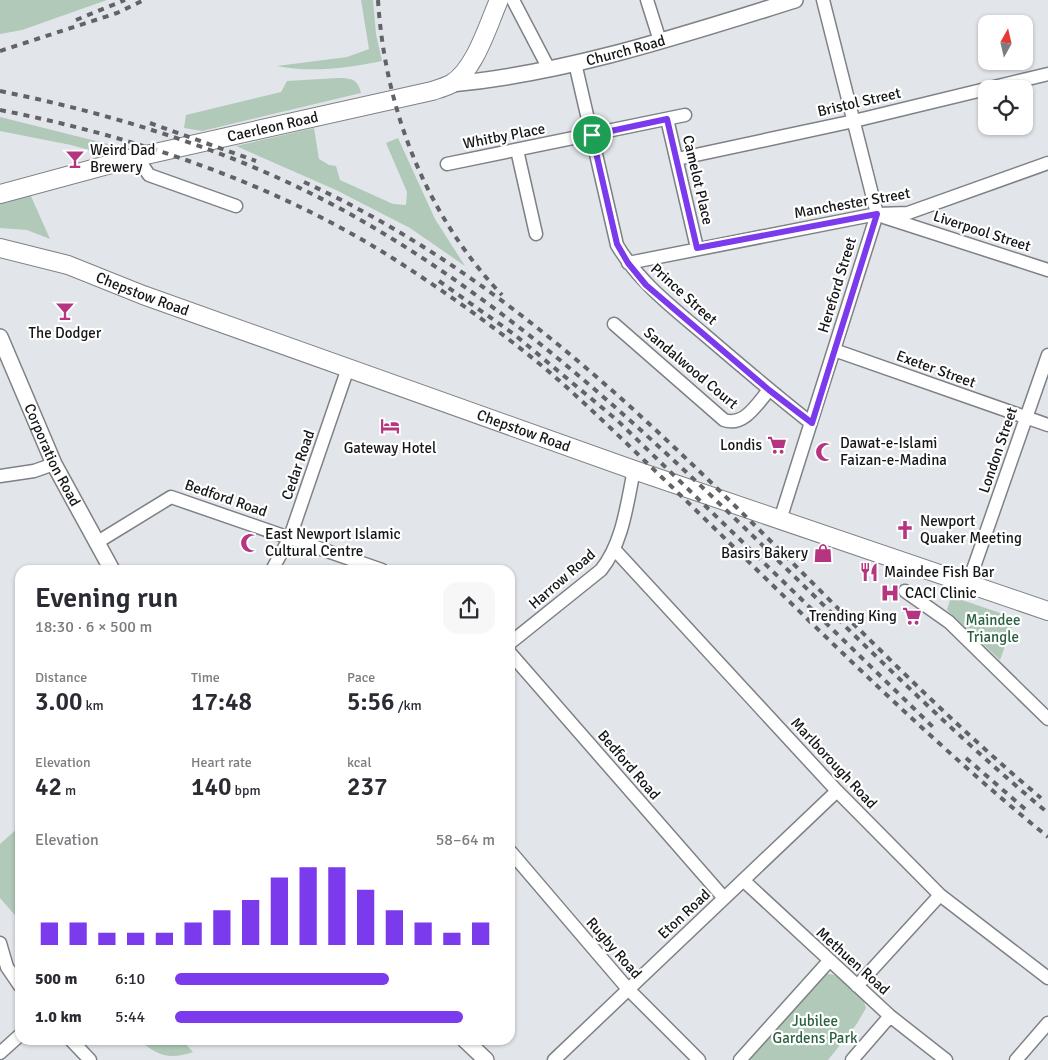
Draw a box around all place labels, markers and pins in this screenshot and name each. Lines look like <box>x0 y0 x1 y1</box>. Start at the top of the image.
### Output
pin <box>571 114 613 156</box>
place label: Weird Dad Brewery <box>90 141 155 176</box>
bar icon: Weird Dad Brewery <box>64 148 86 170</box>
bar icon: The Dodger <box>54 300 76 322</box>
place label: The Dodger <box>29 324 102 342</box>
hotel icon: Gateway Hotel <box>379 415 401 437</box>
supermarket icon: Londis <box>766 434 788 456</box>
place label: Dawat-e-Islami Faizan-e-Madina <box>840 434 947 469</box>
place label: Londis <box>720 436 762 454</box>
place label: Gateway Hotel <box>344 439 436 457</box>
mosque icon: Dawat-e-Islami Faizan-e-Madina <box>814 441 836 463</box>
place label: Newport Quaker Meeting <box>920 512 1022 547</box>
church icon: Newport Quaker Meeting <box>894 519 916 541</box>
place label: East Newport Islamic Cultural Centre <box>265 525 401 560</box>
mosque icon: East Newport Islamic Cultural Centre <box>239 532 261 554</box>
shop icon: Basirs Bakery <box>812 542 834 564</box>
place label: Basirs Bakery <box>721 544 808 562</box>
restaurant icon: Maindee Fish Bar <box>858 561 880 583</box>
place label: Maindee Fish Bar <box>884 563 995 581</box>
hospital icon: CACI Clinic <box>879 582 901 604</box>
place label: CACI Clinic <box>905 584 977 602</box>
supermarket icon: Trending King <box>901 605 923 627</box>
place label: Trending King <box>809 607 897 625</box>

